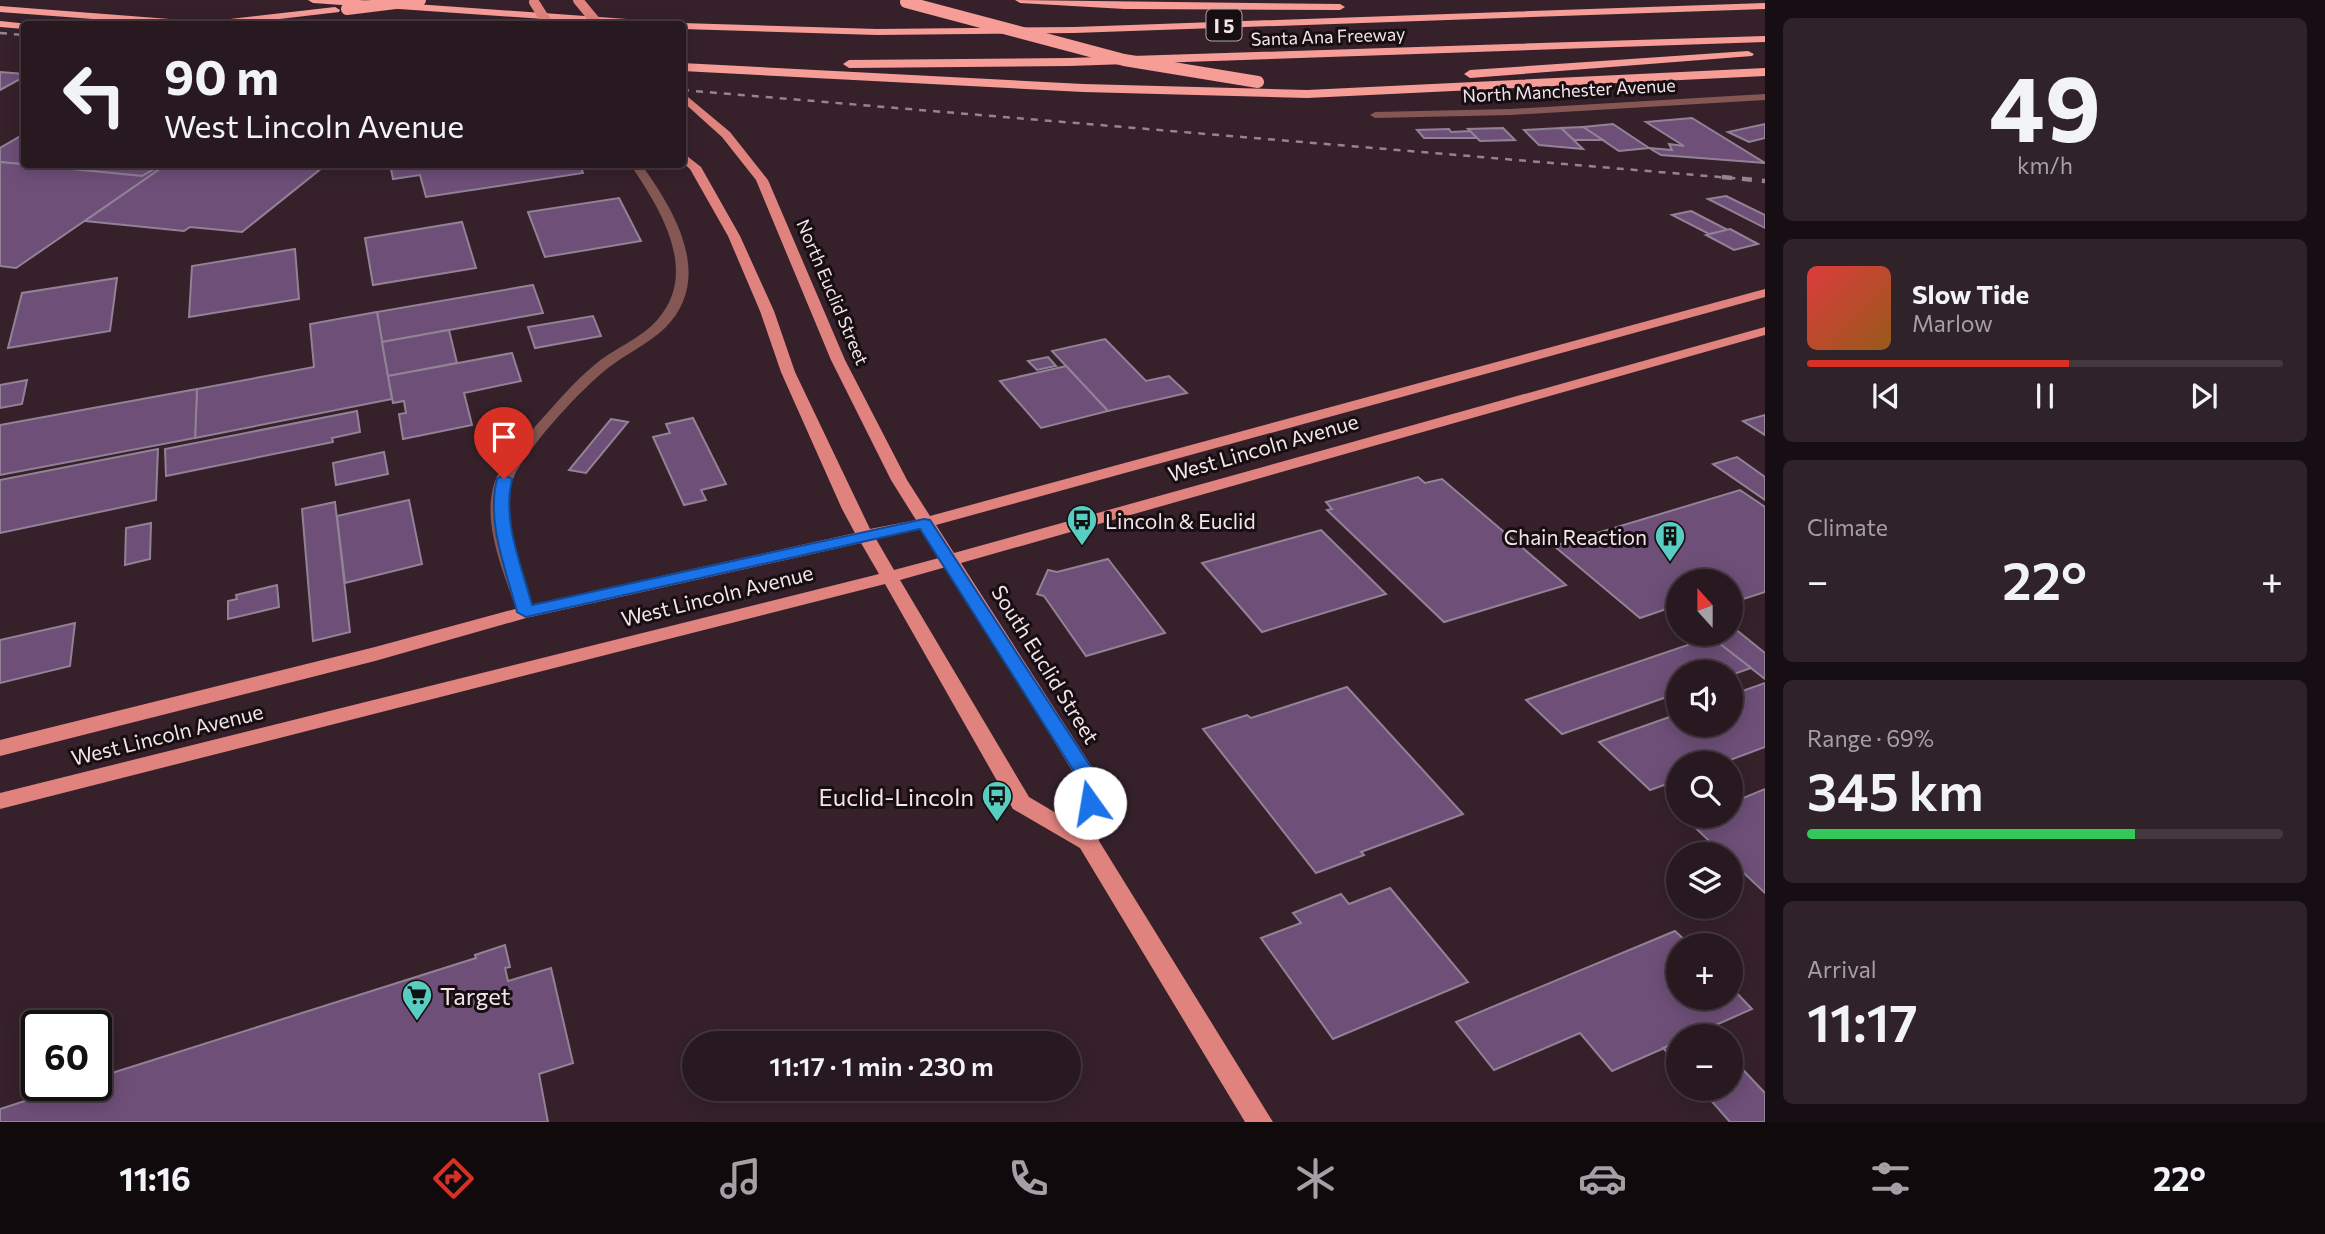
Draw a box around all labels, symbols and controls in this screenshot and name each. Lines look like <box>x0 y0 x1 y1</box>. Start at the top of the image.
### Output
road number: I 5 <box>1206 10 1242 41</box>
street label: Santa Ana Freeway <box>1250 22 1406 50</box>
text: 90 m <box>164 45 279 105</box>
icon: left <box>49 49 140 140</box>
text: 49 <box>1989 49 2101 161</box>
street label: North Manchester Avenue <box>1462 73 1676 107</box>
text: West Lincoln Avenue <box>164 105 464 145</box>
text: km/h <box>2017 151 2073 179</box>
street label: North Euclid Street <box>792 216 874 368</box>
text: Slow Tide <box>1912 278 2029 309</box>
text: Marlow <box>1912 309 1993 337</box>
icon: previous <box>1867 377 1905 415</box>
icon: pause <box>2026 377 2064 415</box>
icon: next <box>2185 377 2223 415</box>
pin <box>474 407 534 479</box>
street label: West Lincoln Avenue <box>1165 408 1361 486</box>
icon: arrive <box>485 418 523 456</box>
bus stop icon: Lincoln & Euclid <box>1065 503 1099 547</box>
place label: Lincoln & Euclid <box>1105 508 1256 533</box>
text: Climate <box>1807 513 1888 541</box>
building icon: Chain Reaction <box>1653 519 1687 563</box>
place label: Chain Reaction <box>1504 524 1647 549</box>
text: 22° <box>2002 547 2087 611</box>
text: − <box>1807 556 1829 603</box>
text: + <box>2261 556 2283 603</box>
street label: West Lincoln Avenue <box>618 559 816 631</box>
north arrow <box>1666 569 1743 646</box>
map controls <box>1666 569 1743 1101</box>
street label: South Euclid Street <box>987 580 1105 748</box>
button: sound <box>1666 660 1743 737</box>
street label: West Lincoln Avenue <box>68 698 266 770</box>
text: Range · 69% <box>1807 724 1934 752</box>
button: search <box>1666 751 1743 828</box>
text: 345 km <box>1807 758 1984 822</box>
position arrow <box>1053 766 1127 840</box>
bus stop icon: Euclid-Lincoln <box>980 779 1014 823</box>
place label: Euclid-Lincoln <box>819 782 974 811</box>
button: layers <box>1666 842 1743 919</box>
button: + <box>1666 933 1743 1010</box>
text: Arrival <box>1807 955 1877 983</box>
supermarket icon: Target <box>400 978 434 1022</box>
place label: Target <box>440 981 511 1010</box>
text: 11:17 <box>1807 989 1918 1053</box>
speed limit sign: 60 <box>21 1010 112 1101</box>
button: − <box>1666 1024 1743 1101</box>
text: 11:17 · 1 min · 230 m <box>769 1050 994 1081</box>
icon: directions <box>429 1154 478 1203</box>
icon: music <box>716 1154 765 1203</box>
icon: phone <box>1004 1154 1053 1203</box>
icon: climate <box>1291 1154 1340 1203</box>
icon: car <box>1578 1154 1627 1203</box>
icon: filters <box>1866 1154 1915 1203</box>
text: 11:16 <box>119 1158 191 1198</box>
text: 22° <box>2153 1158 2206 1198</box>

